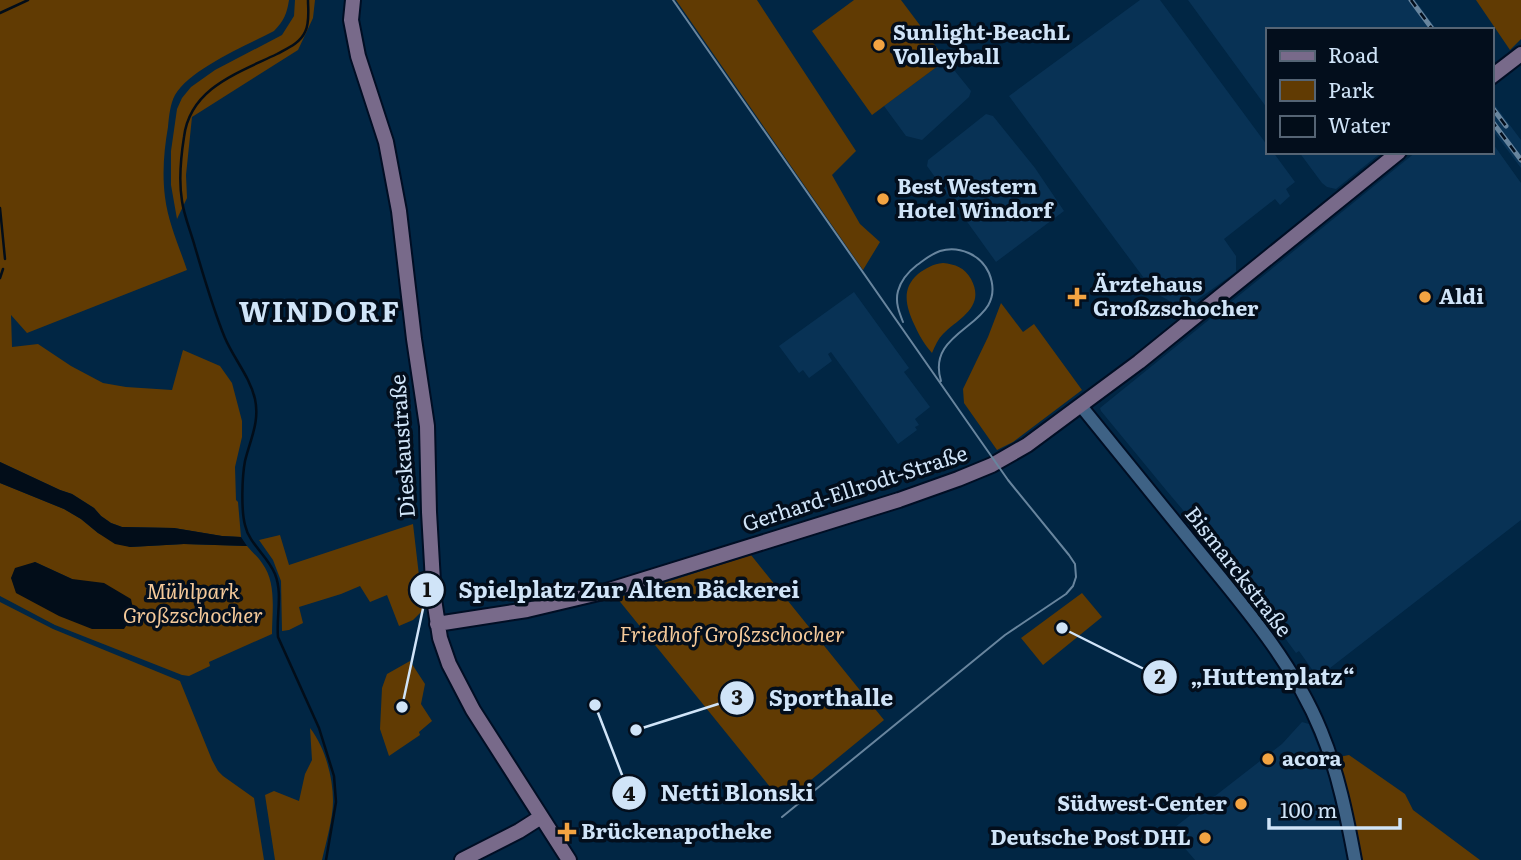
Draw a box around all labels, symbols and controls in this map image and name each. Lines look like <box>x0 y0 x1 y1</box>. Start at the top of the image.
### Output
place label: Sunlight-BeachL Volleyball <box>893 15 1070 70</box>
legend <box>1266 28 1493 154</box>
marker: Sunlight-BeachL Volleyball <box>871 37 887 53</box>
text: Road <box>1328 38 1379 69</box>
text: Park <box>1328 73 1374 104</box>
text: Water <box>1328 108 1390 139</box>
place label: Best Western Hotel Windorf <box>897 169 1054 224</box>
marker: Best Western Hotel Windorf <box>875 191 891 207</box>
place label: Ärztehaus Großzschocher <box>1093 267 1259 322</box>
place label: Aldi <box>1439 279 1484 310</box>
marker: Ärztehaus Großzschocher <box>1067 287 1087 307</box>
district label: WINDORF <box>239 289 401 331</box>
marker: Aldi <box>1417 289 1433 305</box>
street label: Dieskaustraße <box>380 373 421 519</box>
street label: Gerhard-Ellrodt-Straße <box>738 436 971 538</box>
street label: Bismarckstraße <box>1179 499 1301 642</box>
callout: Spielplatz Zur Alten Bäckerei <box>410 568 814 612</box>
text: Spielplatz Zur Alten Bäckerei <box>458 571 800 605</box>
text: 1 <box>423 572 432 603</box>
park label: Mühlpark Großzschocher <box>123 574 263 629</box>
park label: Friedhof Großzschocher <box>619 617 845 648</box>
callout: „Huttenplatz“ <box>1143 655 1369 699</box>
text: „Huttenplatz“ <box>1191 658 1355 692</box>
text: 2 <box>1154 659 1166 690</box>
callout: Sporthalle <box>719 676 907 720</box>
text: Sporthalle <box>769 679 893 713</box>
text: 3 <box>731 680 743 711</box>
place label: acora <box>1282 741 1343 772</box>
marker: acora <box>1260 751 1276 767</box>
callout: Netti Blonski <box>611 771 828 815</box>
text: Netti Blonski <box>660 774 814 808</box>
text: 4 <box>623 776 636 807</box>
place label: Südwest-Center <box>1057 786 1228 817</box>
scale bar <box>1269 786 1400 830</box>
text: 100 m <box>1280 793 1337 824</box>
marker: Südwest-Center <box>1233 796 1249 812</box>
place label: Brückenapotheke <box>581 814 772 845</box>
place label: Deutsche Post DHL <box>990 820 1191 851</box>
marker: Brückenapotheke <box>559 824 575 840</box>
marker: Deutsche Post DHL <box>1197 830 1213 846</box>

